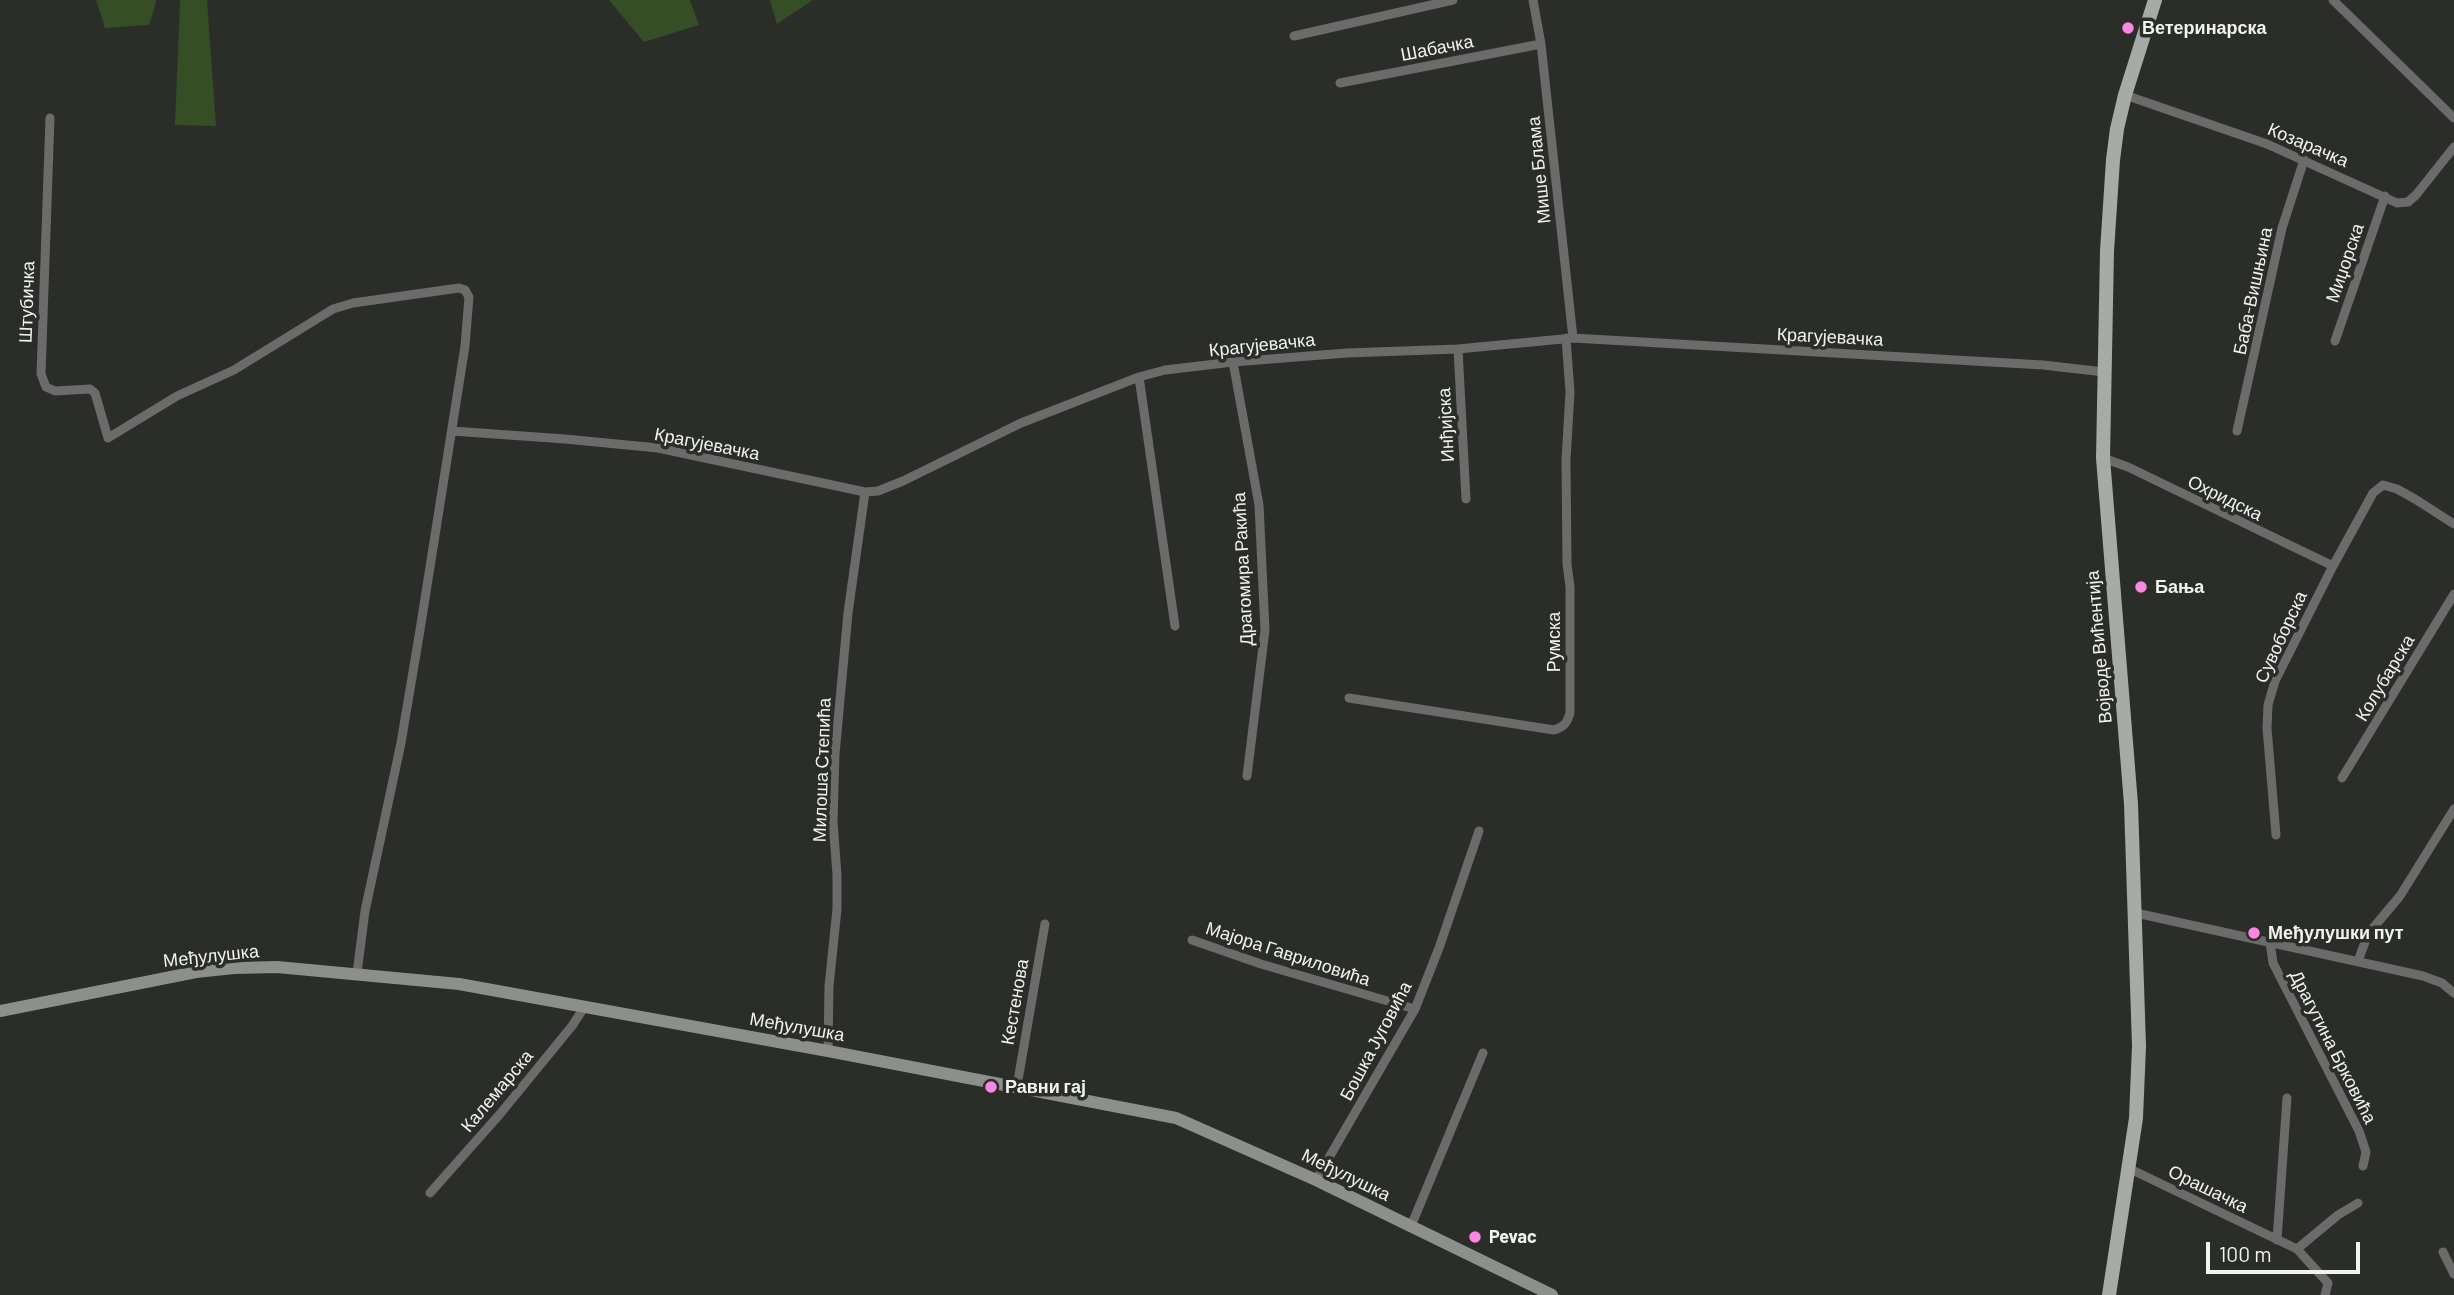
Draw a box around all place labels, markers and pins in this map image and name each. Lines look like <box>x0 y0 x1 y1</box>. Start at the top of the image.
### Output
place label: Ветеринарска <box>2142 17 2267 39</box>
marker: Ветеринарска <box>2120 20 2136 36</box>
place label: Бања <box>2155 576 2204 598</box>
marker: Бања <box>2133 579 2149 595</box>
place label: Међулушки пут <box>2268 922 2404 944</box>
marker: Међулушки пут <box>2246 925 2262 941</box>
place label: Равни гај <box>1005 1076 1086 1098</box>
marker: Равни гај <box>983 1079 999 1095</box>
place label: Pevac <box>1489 1226 1537 1248</box>
marker: Pevac <box>1467 1229 1483 1245</box>

